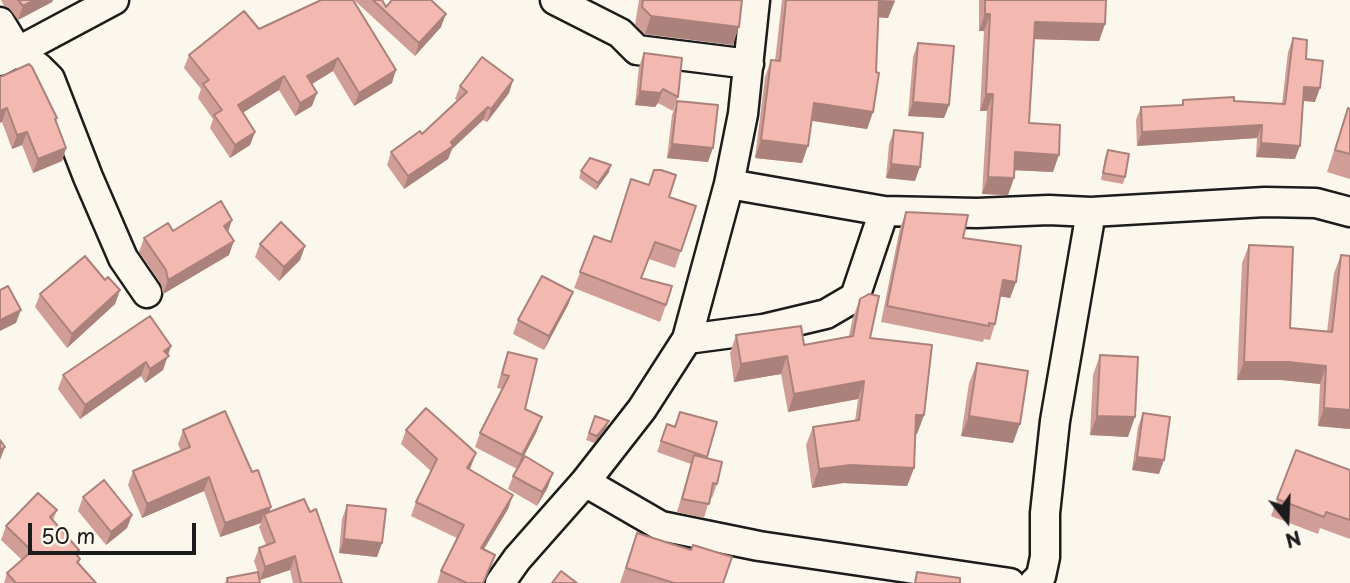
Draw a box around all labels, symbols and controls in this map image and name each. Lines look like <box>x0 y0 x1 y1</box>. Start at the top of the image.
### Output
north arrow <box>1252 485 1322 555</box>
scale bar <box>32 510 200 554</box>
text: 50 m <box>41 519 95 551</box>
text: N <box>1282 524 1305 556</box>

